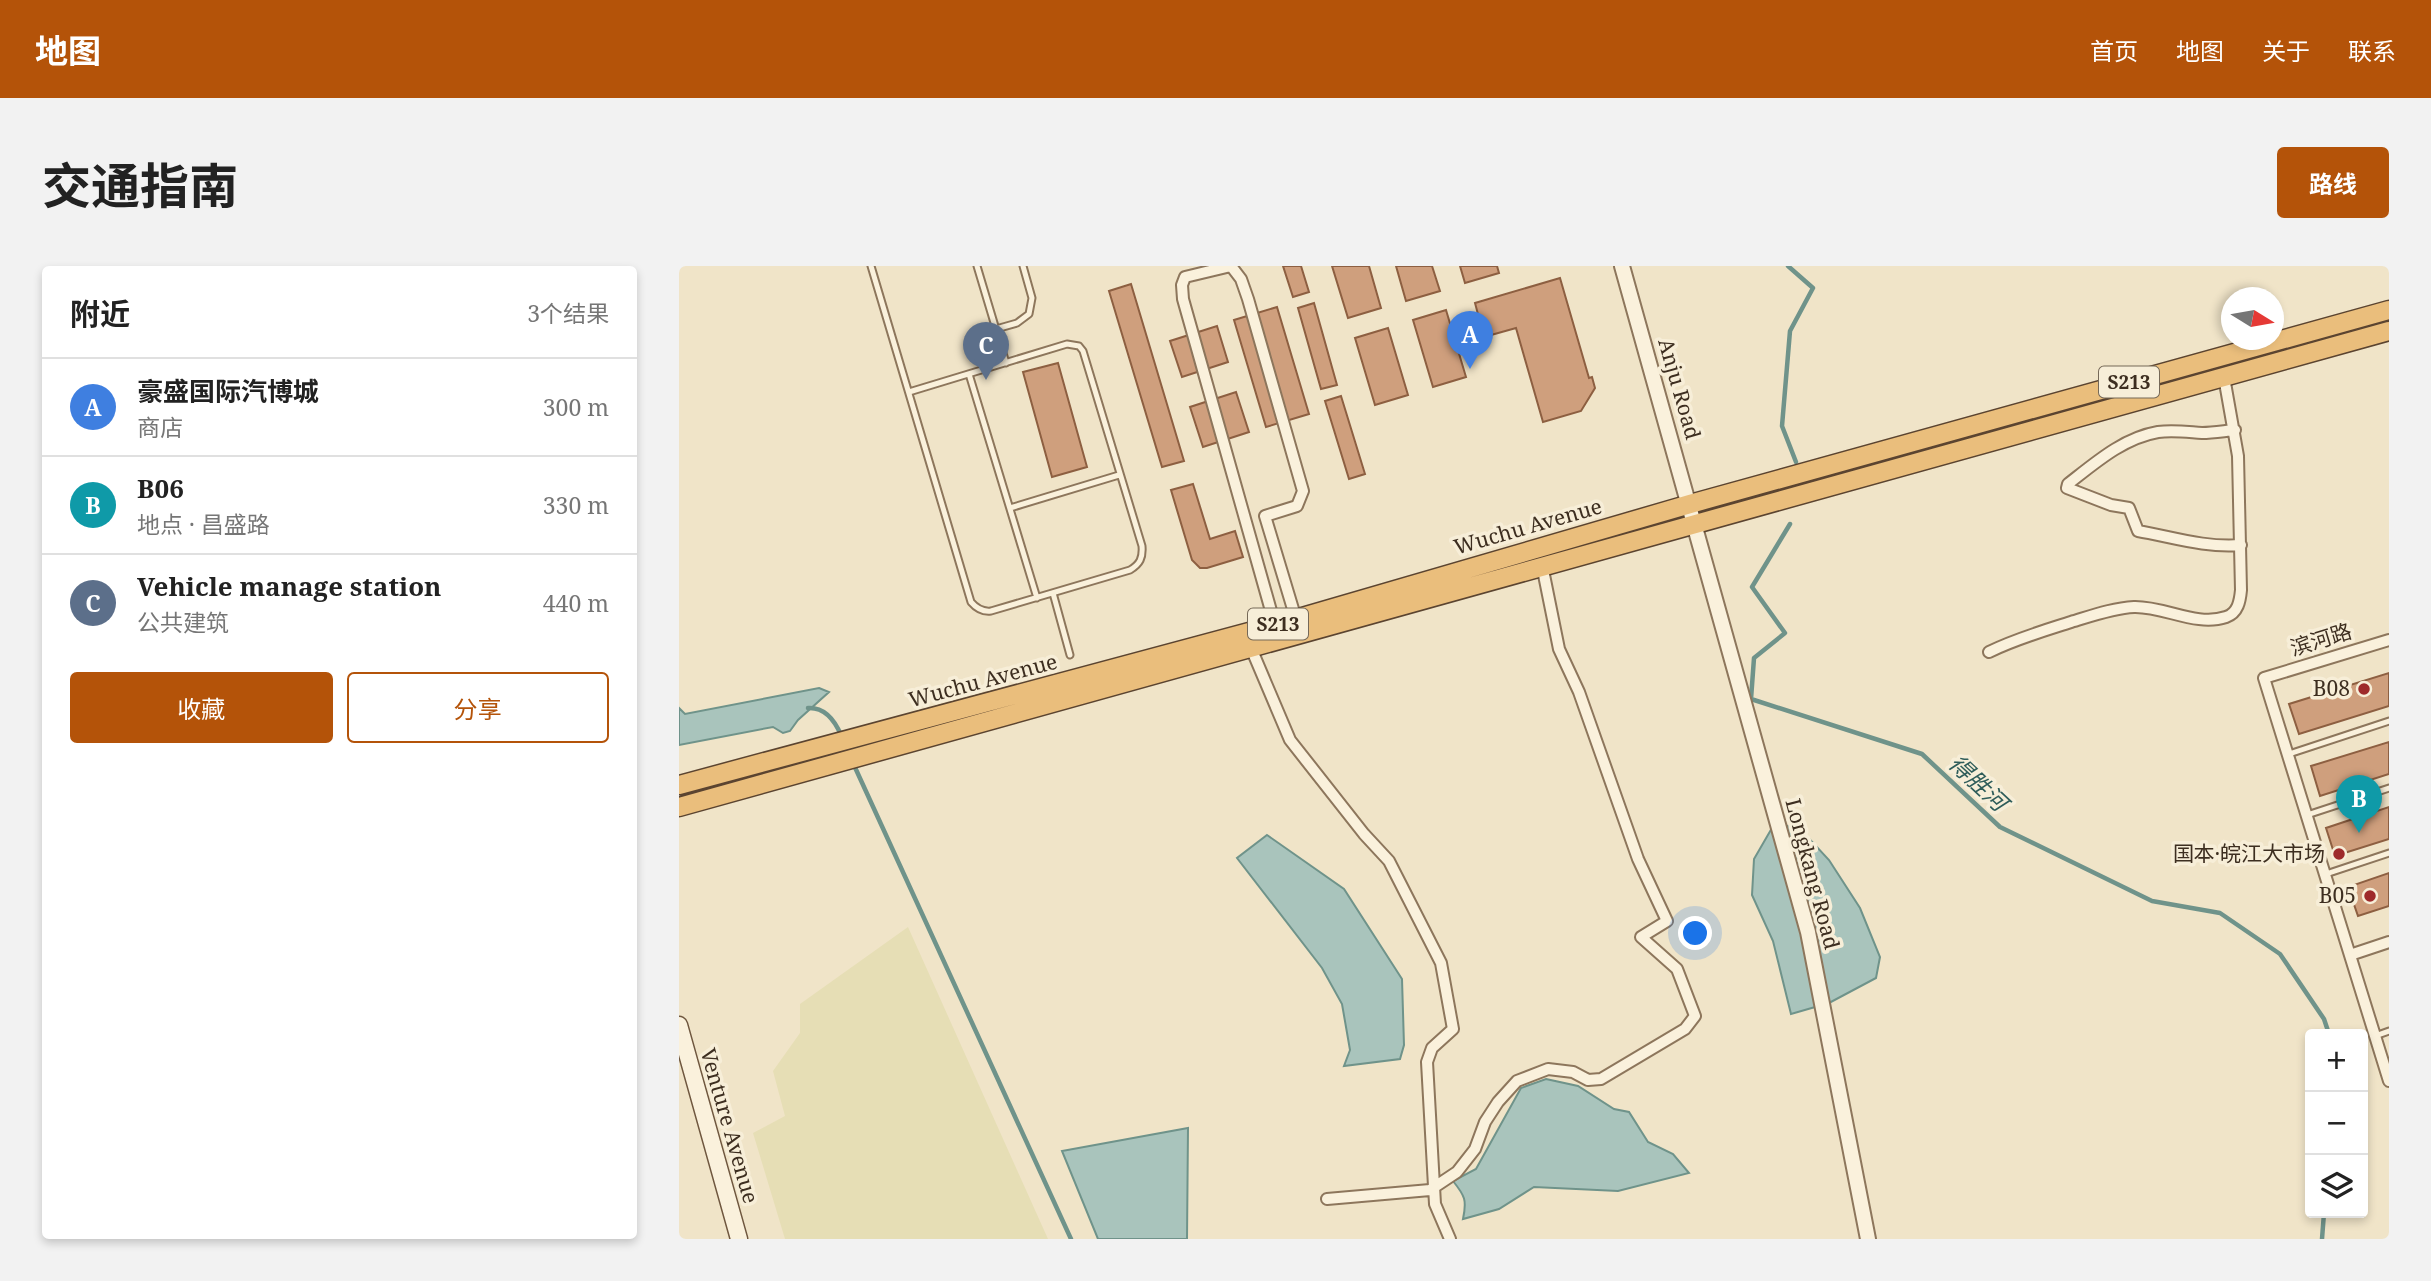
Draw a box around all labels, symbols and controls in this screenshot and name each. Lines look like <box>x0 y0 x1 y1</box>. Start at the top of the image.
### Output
text: 地图 <box>35 28 101 73</box>
text: 首页 <box>2090 34 2138 67</box>
text: 地图 <box>2176 34 2224 67</box>
text: 关于 <box>2262 34 2310 67</box>
text: 联系 <box>2348 34 2396 67</box>
button: 路线 <box>2277 147 2389 218</box>
text: 交通指南 <box>42 152 238 218</box>
north arrow <box>2221 287 2284 350</box>
text: 附近 <box>70 293 130 334</box>
text: 3个结果 <box>527 297 609 329</box>
pin: A <box>1447 311 1493 369</box>
pin: C <box>963 322 1009 380</box>
street label: Anju Road <box>1652 335 1708 443</box>
road number: S213 <box>2099 366 2159 398</box>
text: 豪盛国际汽博城 <box>137 373 319 409</box>
text: A <box>84 391 102 423</box>
text: 300 m <box>543 391 609 423</box>
text: 商店 <box>137 411 183 443</box>
text: B06 <box>137 470 184 506</box>
text: B <box>85 489 101 521</box>
text: 330 m <box>543 489 609 521</box>
street label: Wuchu Avenue <box>1450 492 1605 561</box>
text: 地点 · 昌盛路 <box>137 508 270 540</box>
text: Vehicle manage station <box>137 568 441 604</box>
text: C <box>85 587 101 619</box>
text: 440 m <box>543 587 609 619</box>
text: 公共建筑 <box>137 606 229 638</box>
road number: S213 <box>1248 608 1308 640</box>
street label: 滨河路 <box>2286 616 2355 662</box>
street label: Wuchu Avenue <box>905 647 1060 713</box>
button: 收藏 <box>70 672 333 743</box>
button: 分享 <box>347 672 609 743</box>
place label: B08 <box>2313 674 2350 702</box>
marker: B08 <box>2356 681 2372 697</box>
water label: 得胜河 <box>1943 747 2018 820</box>
pin: B <box>2336 775 2382 833</box>
street label: Longkang Road <box>1779 795 1847 952</box>
place label: 国本·皖江大市场 <box>2173 839 2325 867</box>
marker: 国本·皖江大市场 <box>2331 846 2347 862</box>
place label: B05 <box>2319 881 2356 909</box>
marker: B05 <box>2362 888 2378 904</box>
your location <box>1678 916 1712 950</box>
map controls <box>2305 1029 2368 1218</box>
button: + <box>2305 1029 2368 1092</box>
street label: Venture Avenue <box>694 1045 765 1207</box>
button: − <box>2305 1092 2368 1155</box>
button: layers <box>2305 1155 2368 1218</box>

